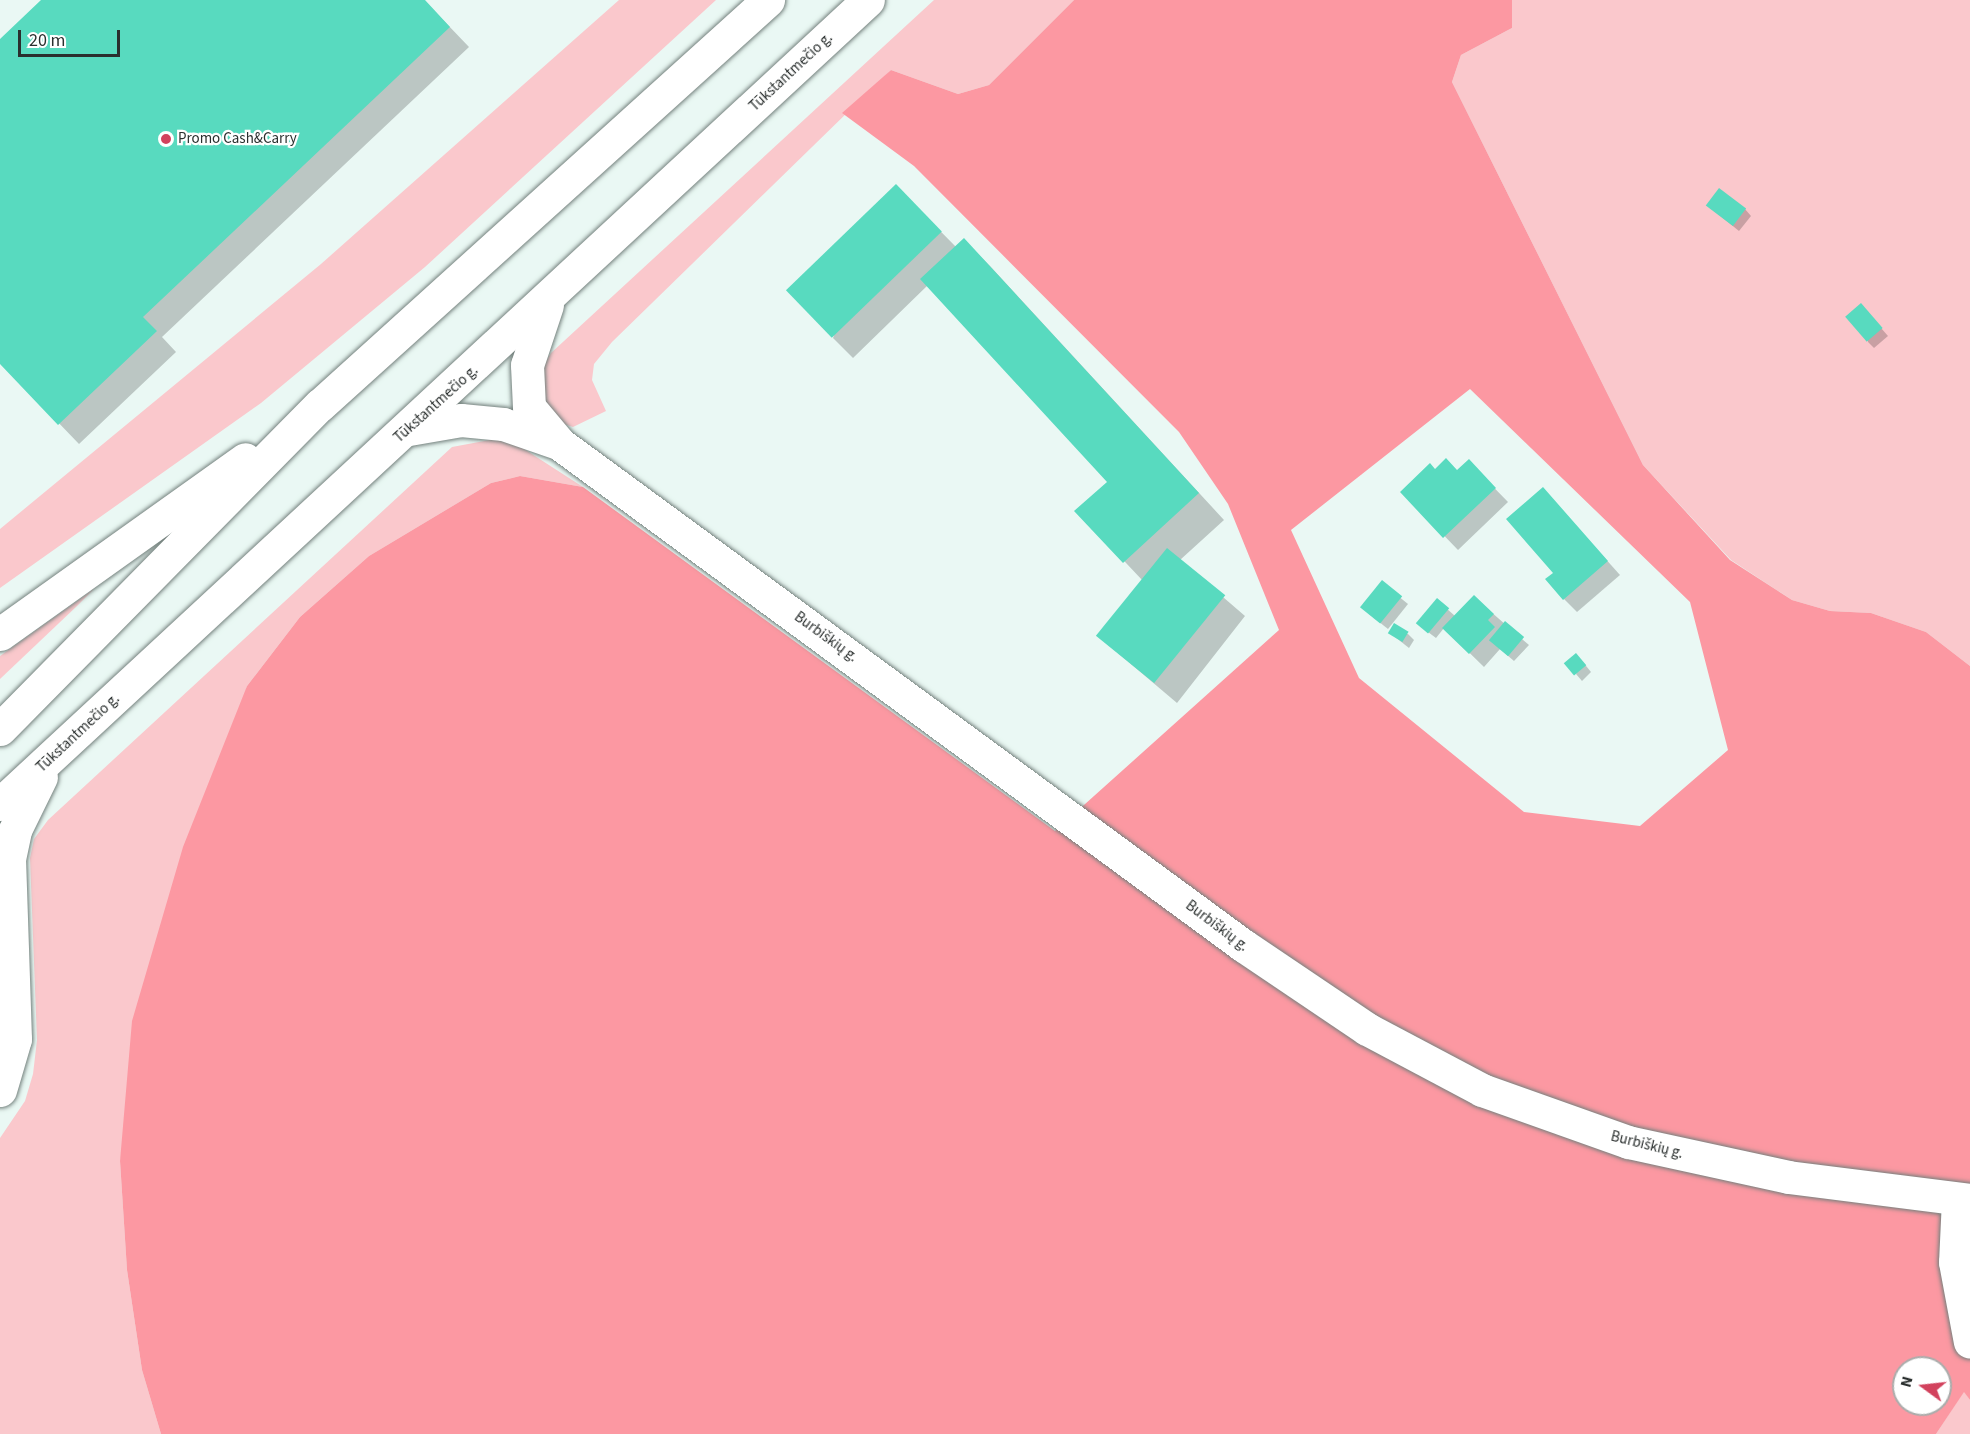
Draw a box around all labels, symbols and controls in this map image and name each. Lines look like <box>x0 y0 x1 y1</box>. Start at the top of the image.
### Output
scale bar <box>21 18 123 56</box>
text: 20 m <box>29 28 65 53</box>
street label: Tūkstantmečio g. <box>746 29 836 115</box>
place label: Promo Cash&Carry <box>178 130 297 148</box>
marker: Promo Cash&Carry <box>159 132 173 146</box>
street label: Tūkstantmečio g. <box>390 361 482 447</box>
street label: Burbiškių g. <box>791 608 861 666</box>
street label: Tūkstantmečio g. <box>33 690 123 776</box>
street label: Burbiškių g. <box>1182 897 1252 955</box>
street label: Burbiškių g. <box>1609 1127 1685 1163</box>
north arrow <box>1892 1356 1952 1416</box>
text: N <box>1895 1374 1919 1390</box>

